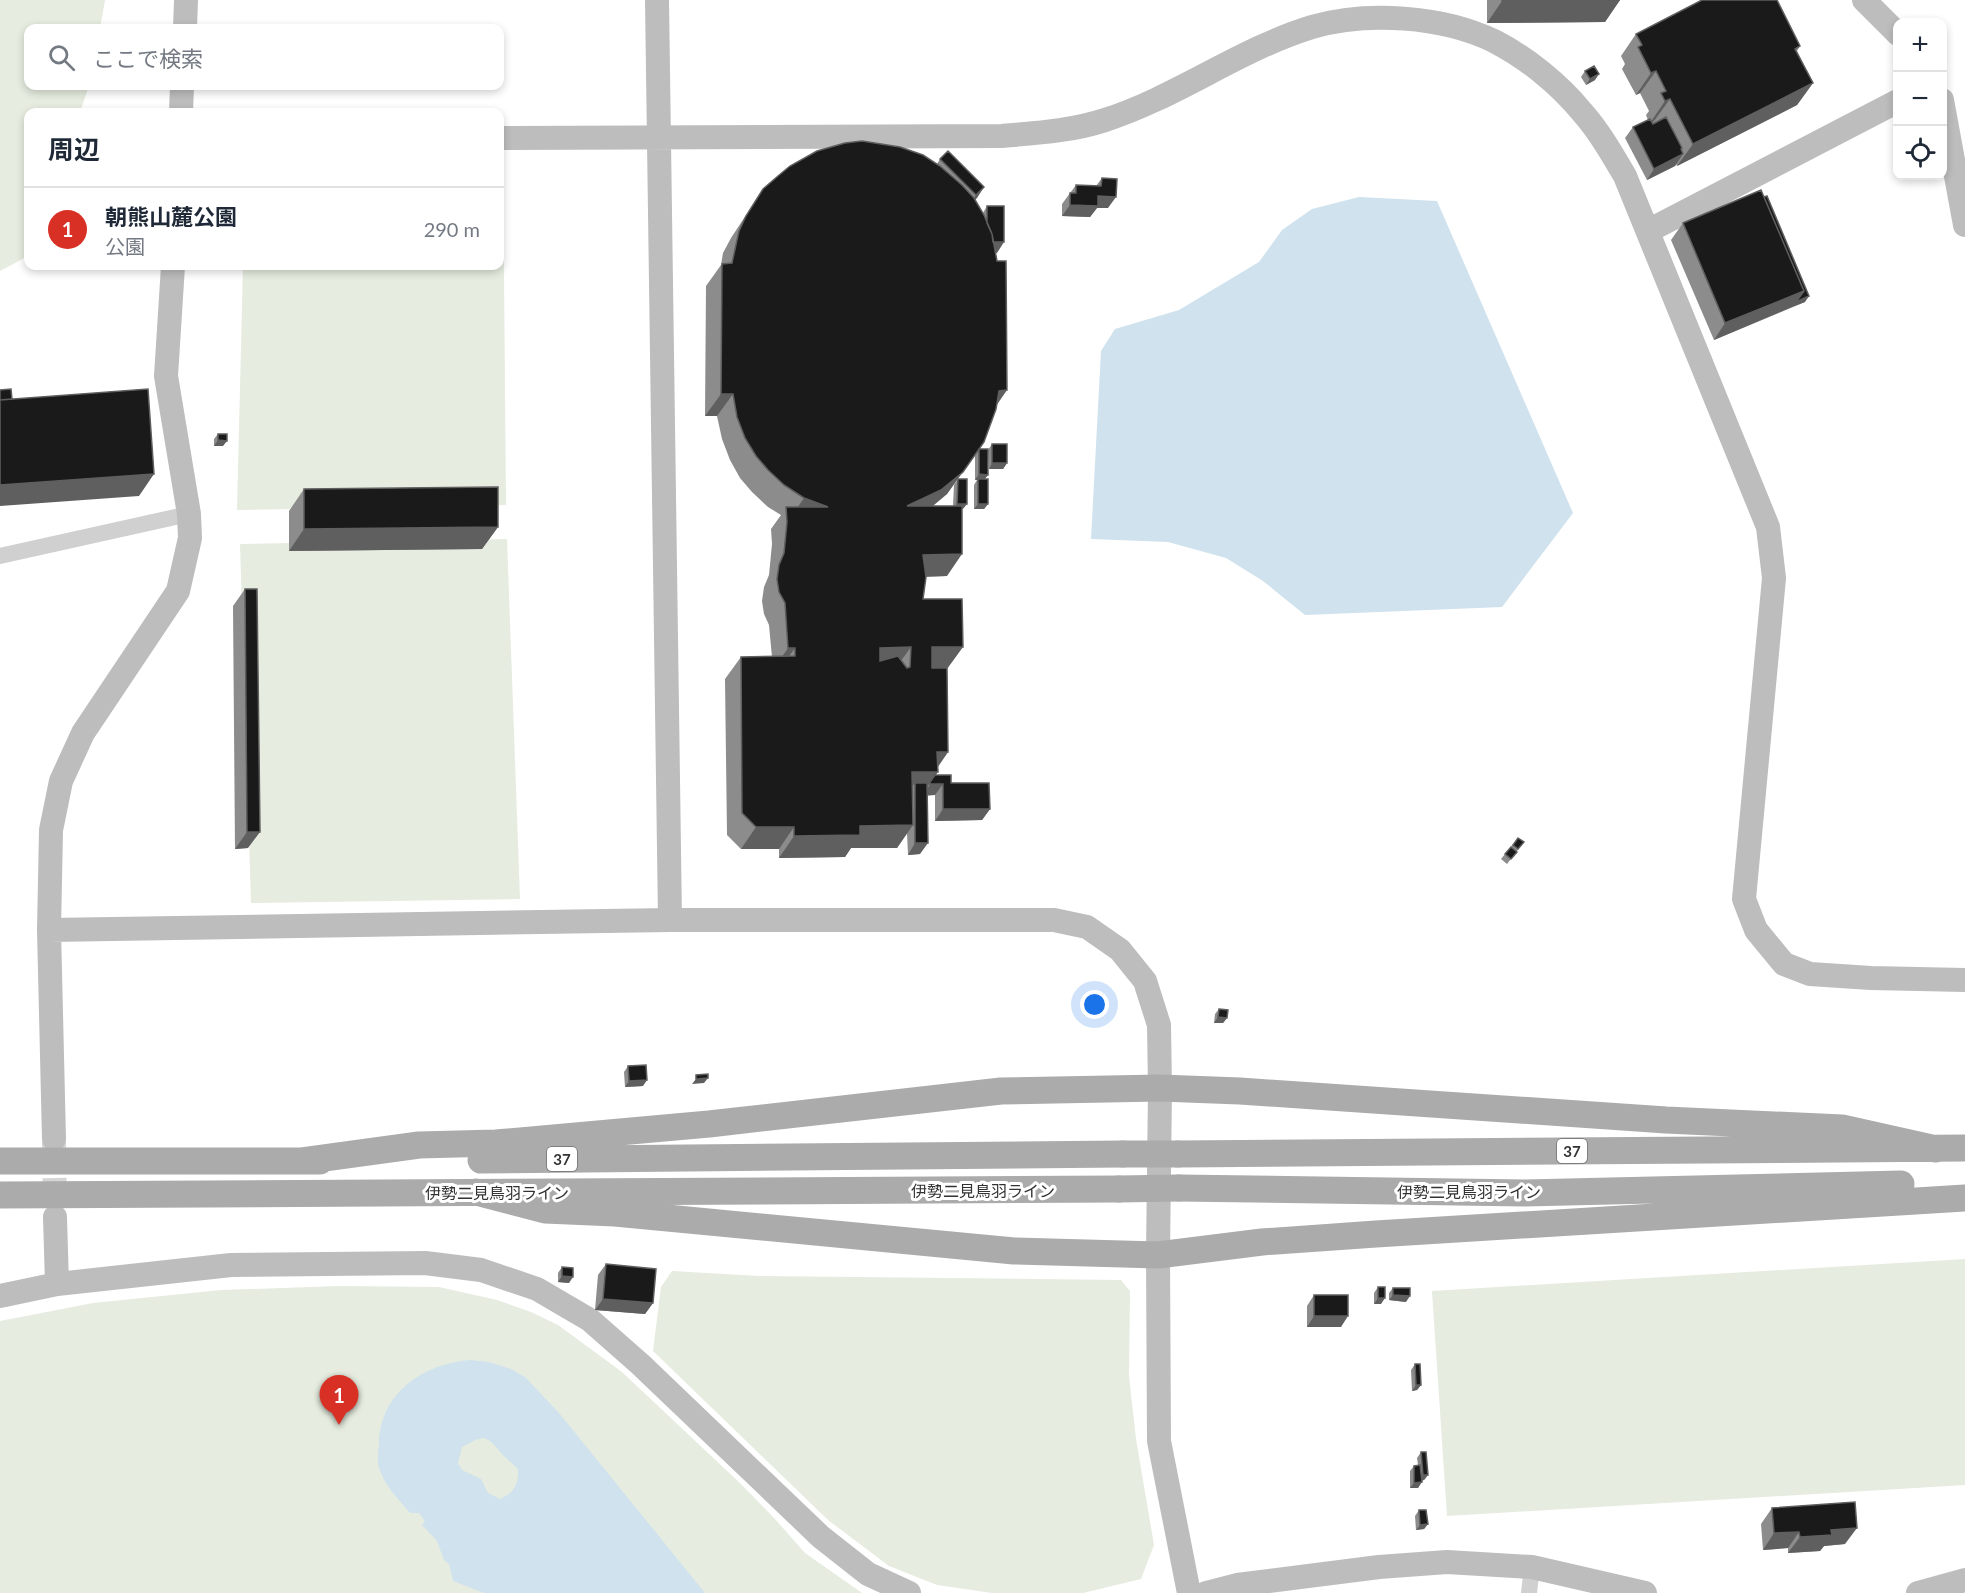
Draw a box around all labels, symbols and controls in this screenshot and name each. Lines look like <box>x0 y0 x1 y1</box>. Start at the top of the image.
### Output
map controls <box>1893 18 1947 180</box>
button: + <box>1893 18 1947 72</box>
search box <box>24 24 504 90</box>
icon: search <box>45 41 78 74</box>
text: ここで検索 <box>93 45 203 72</box>
button: − <box>1893 72 1947 126</box>
button: locate <box>1893 126 1947 180</box>
text: 周辺 <box>48 133 100 165</box>
text: 朝熊山麓公園 <box>105 203 237 230</box>
text: 1 <box>62 217 73 241</box>
text: 290 m <box>424 217 480 241</box>
text: 公園 <box>105 234 145 258</box>
your location <box>1080 990 1109 1019</box>
road number: 37 <box>1557 1139 1587 1163</box>
road number: 37 <box>547 1147 577 1171</box>
street label: 伊勢二見鳥羽ライン <box>911 1181 1055 1200</box>
street label: 伊勢二見鳥羽ライン <box>1397 1182 1541 1201</box>
street label: 伊勢二見鳥羽ライン <box>425 1183 569 1202</box>
pin: 1 <box>320 1376 358 1425</box>

